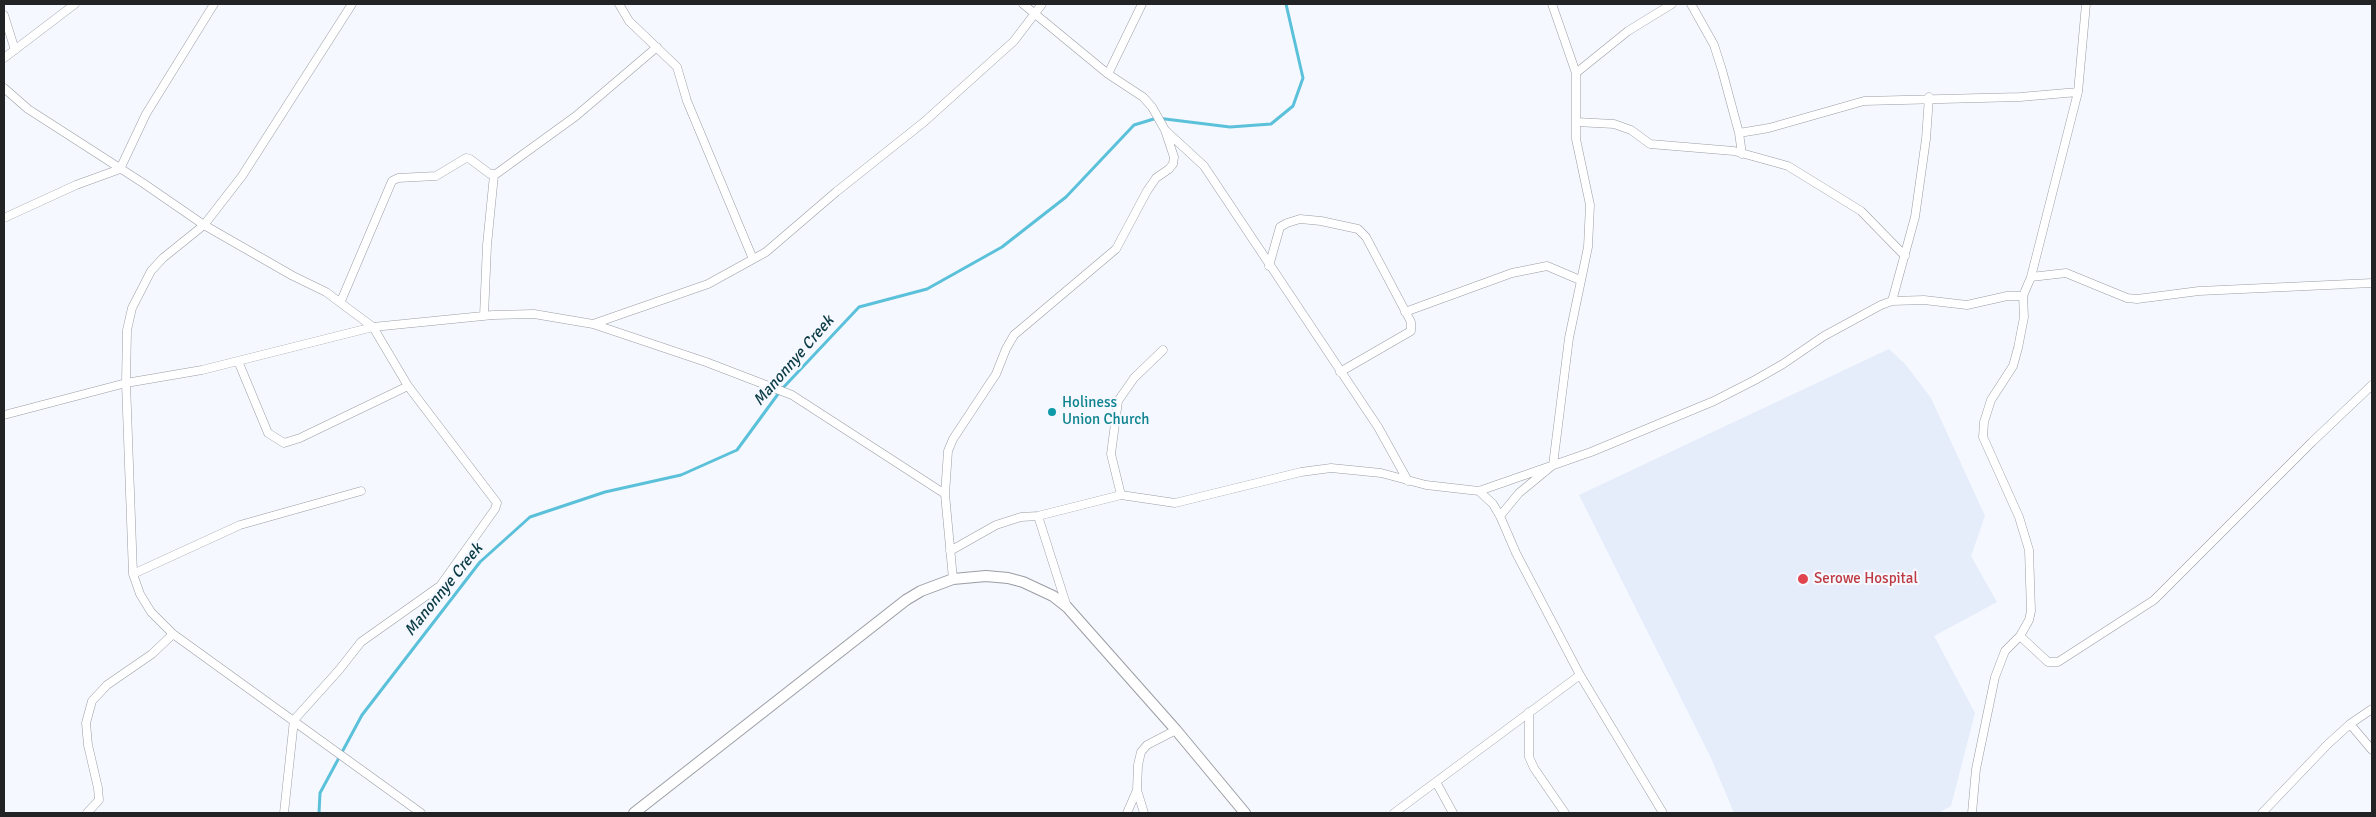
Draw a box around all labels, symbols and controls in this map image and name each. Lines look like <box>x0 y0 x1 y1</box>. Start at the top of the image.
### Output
water label: Manonnye Creek <box>750 312 838 410</box>
place label: Holiness Union Church <box>1062 394 1149 429</box>
marker: Holiness Union Church <box>1046 406 1058 418</box>
water label: Manonnye Creek <box>401 540 487 640</box>
place label: Serowe Hospital <box>1814 570 1918 588</box>
marker: Serowe Hospital <box>1796 572 1810 586</box>

